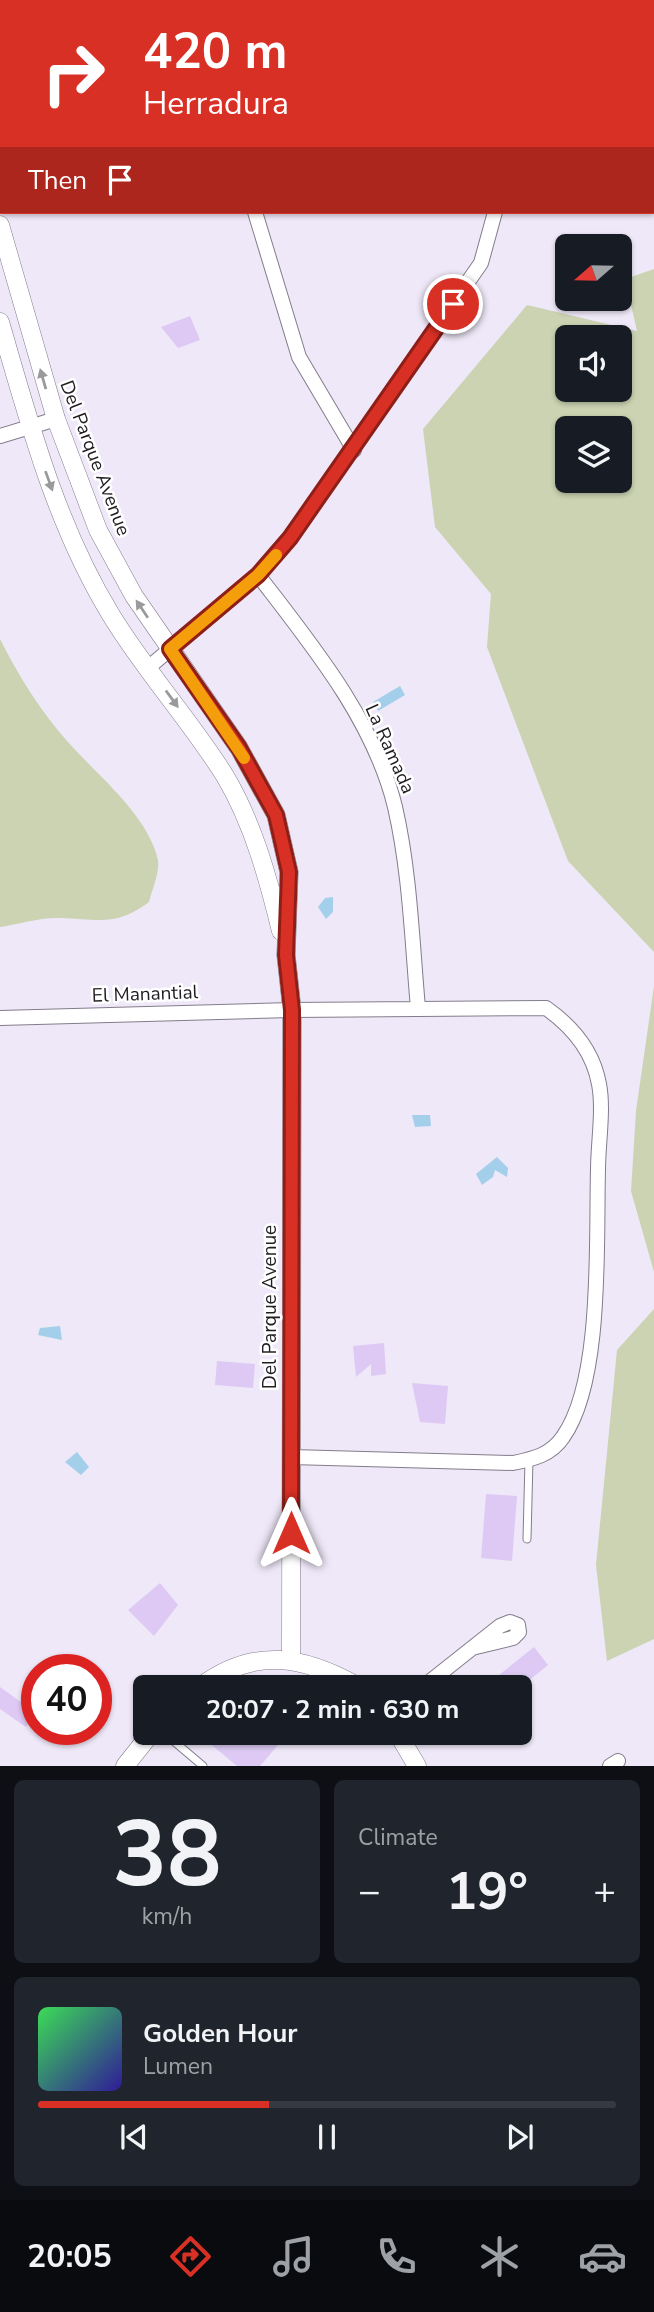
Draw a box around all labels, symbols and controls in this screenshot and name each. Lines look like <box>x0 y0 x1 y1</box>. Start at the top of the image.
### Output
text: 420 m <box>143 18 287 85</box>
icon: right <box>28 28 119 119</box>
text: Herradura <box>143 82 289 125</box>
icon: arrive <box>101 161 139 199</box>
text: Then <box>28 163 87 198</box>
north arrow <box>555 234 632 312</box>
map controls <box>555 234 632 493</box>
pin <box>423 274 483 334</box>
icon: arrive <box>434 285 472 323</box>
button: sound <box>555 325 632 402</box>
one-way arrow <box>38 368 48 389</box>
street label: Del Parque Avenue <box>53 377 137 539</box>
button: layers <box>555 416 632 493</box>
one-way arrow <box>44 470 55 491</box>
one-way arrow <box>136 599 149 619</box>
one-way arrow <box>165 690 179 708</box>
street label: La Ramada <box>359 700 421 798</box>
street label: El Manantial <box>91 979 199 1009</box>
street label: Del Parque Avenue <box>257 1225 283 1389</box>
position arrow <box>254 1496 328 1570</box>
speed limit sign: 40 <box>21 1654 112 1745</box>
text: 20:07 · 2 min · 630 m <box>206 1692 459 1727</box>
text: 38 <box>112 1793 222 1917</box>
text: Climate <box>358 1822 438 1853</box>
text: 19° <box>446 1856 528 1927</box>
text: − <box>358 1866 381 1917</box>
text: + <box>593 1866 616 1917</box>
text: km/h <box>142 1901 192 1932</box>
text: Golden Hour <box>143 2016 298 2051</box>
text: Lumen <box>143 2051 213 2082</box>
icon: previous <box>115 2118 153 2156</box>
icon: pause <box>308 2118 346 2156</box>
icon: next <box>501 2118 539 2156</box>
icon: directions <box>166 2232 215 2281</box>
icon: music <box>269 2232 318 2281</box>
icon: phone <box>372 2232 421 2281</box>
icon: climate <box>475 2232 524 2281</box>
icon: car <box>578 2232 627 2281</box>
text: 20:05 <box>27 2235 112 2278</box>

